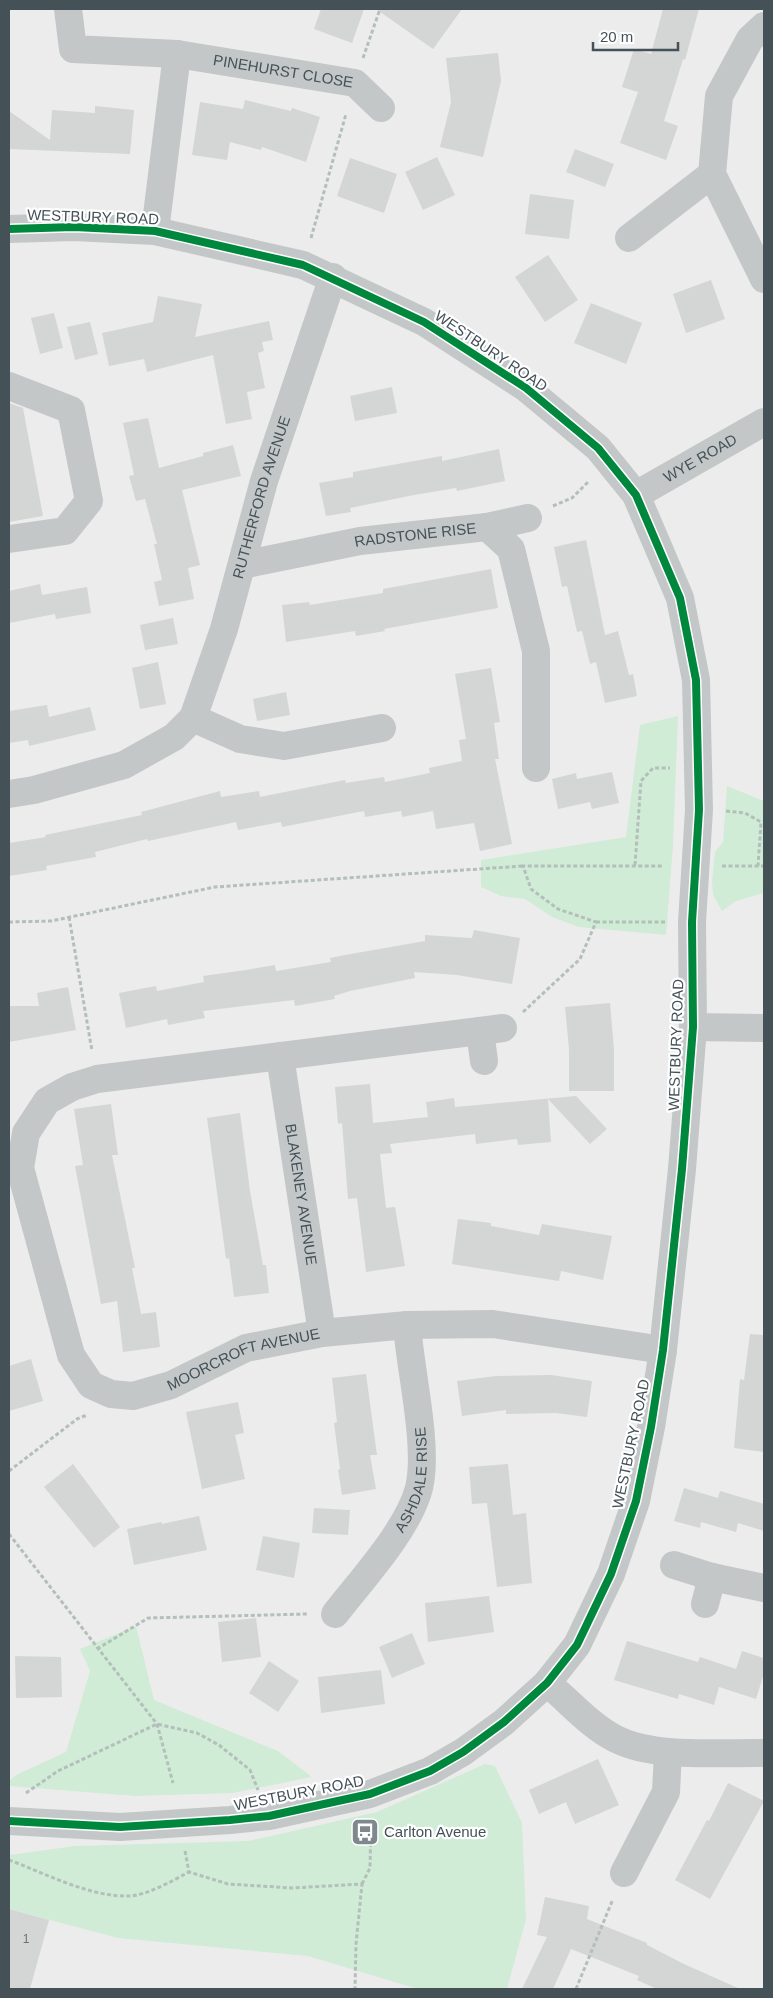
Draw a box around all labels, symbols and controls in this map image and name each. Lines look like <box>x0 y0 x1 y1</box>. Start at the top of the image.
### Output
scale bar <box>593 20 678 52</box>
text: 20 m <box>600 28 633 45</box>
street label: PINEHURST CLOSE <box>212 51 354 91</box>
street label: WESTBURY ROAD <box>27 206 159 227</box>
street label: WESTBURY ROAD <box>432 307 551 395</box>
street label: RUTHERFORD AVENUE <box>229 414 293 581</box>
street label: WYE ROAD <box>660 430 740 486</box>
street label: RADSTONE RISE <box>353 519 477 550</box>
street label: WESTBURY ROAD <box>665 979 686 1111</box>
street label: BLAKENEY AVENUE <box>282 1122 321 1266</box>
street label: MOORCROFT AVENUE <box>164 1325 321 1394</box>
street label: WESTBURY ROAD <box>608 1377 653 1510</box>
street label: ASHDALE RISE <box>391 1426 430 1535</box>
street label: WESTBURY ROAD <box>233 1772 365 1813</box>
bus stop icon: Carlton Avenue <box>350 1817 380 1847</box>
place label: Carlton Avenue <box>384 1823 486 1840</box>
house number: 1 <box>23 1932 30 1946</box>

